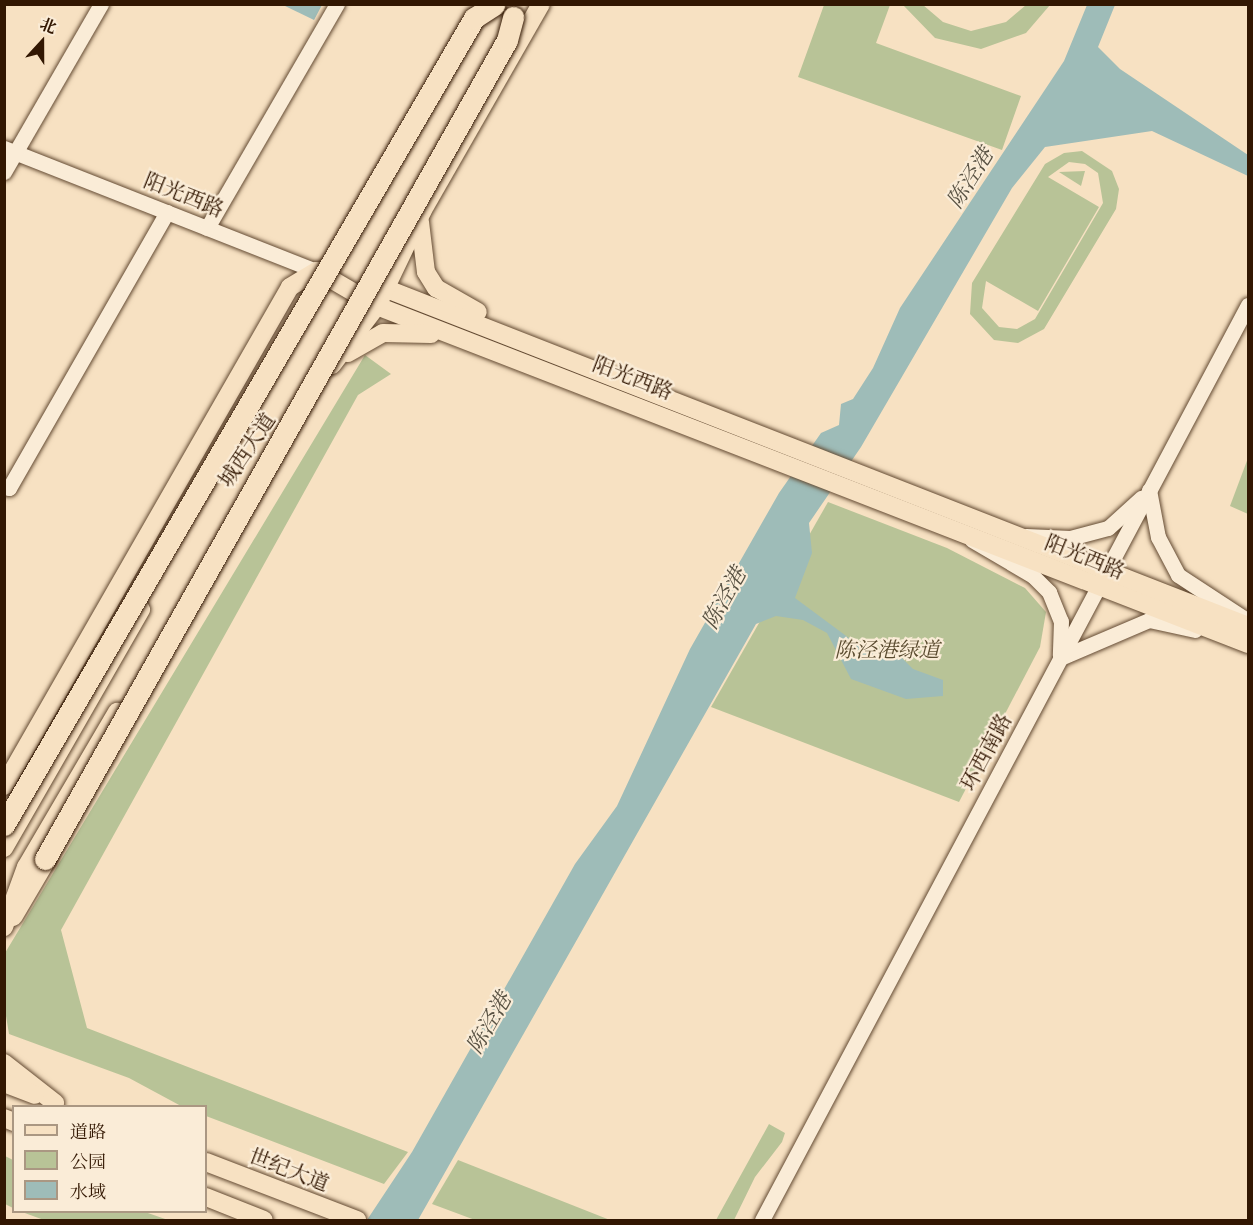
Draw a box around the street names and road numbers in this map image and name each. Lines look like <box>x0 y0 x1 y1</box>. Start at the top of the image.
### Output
street label: 阳光西路 <box>140 168 228 222</box>
street label: 阳光西路 <box>589 351 677 405</box>
street label: 城西大道 <box>213 408 281 492</box>
street label: 阳光西路 <box>1041 530 1129 584</box>
street label: 环西南路 <box>955 709 1017 795</box>
street label: 世纪大道 <box>245 1143 333 1197</box>

